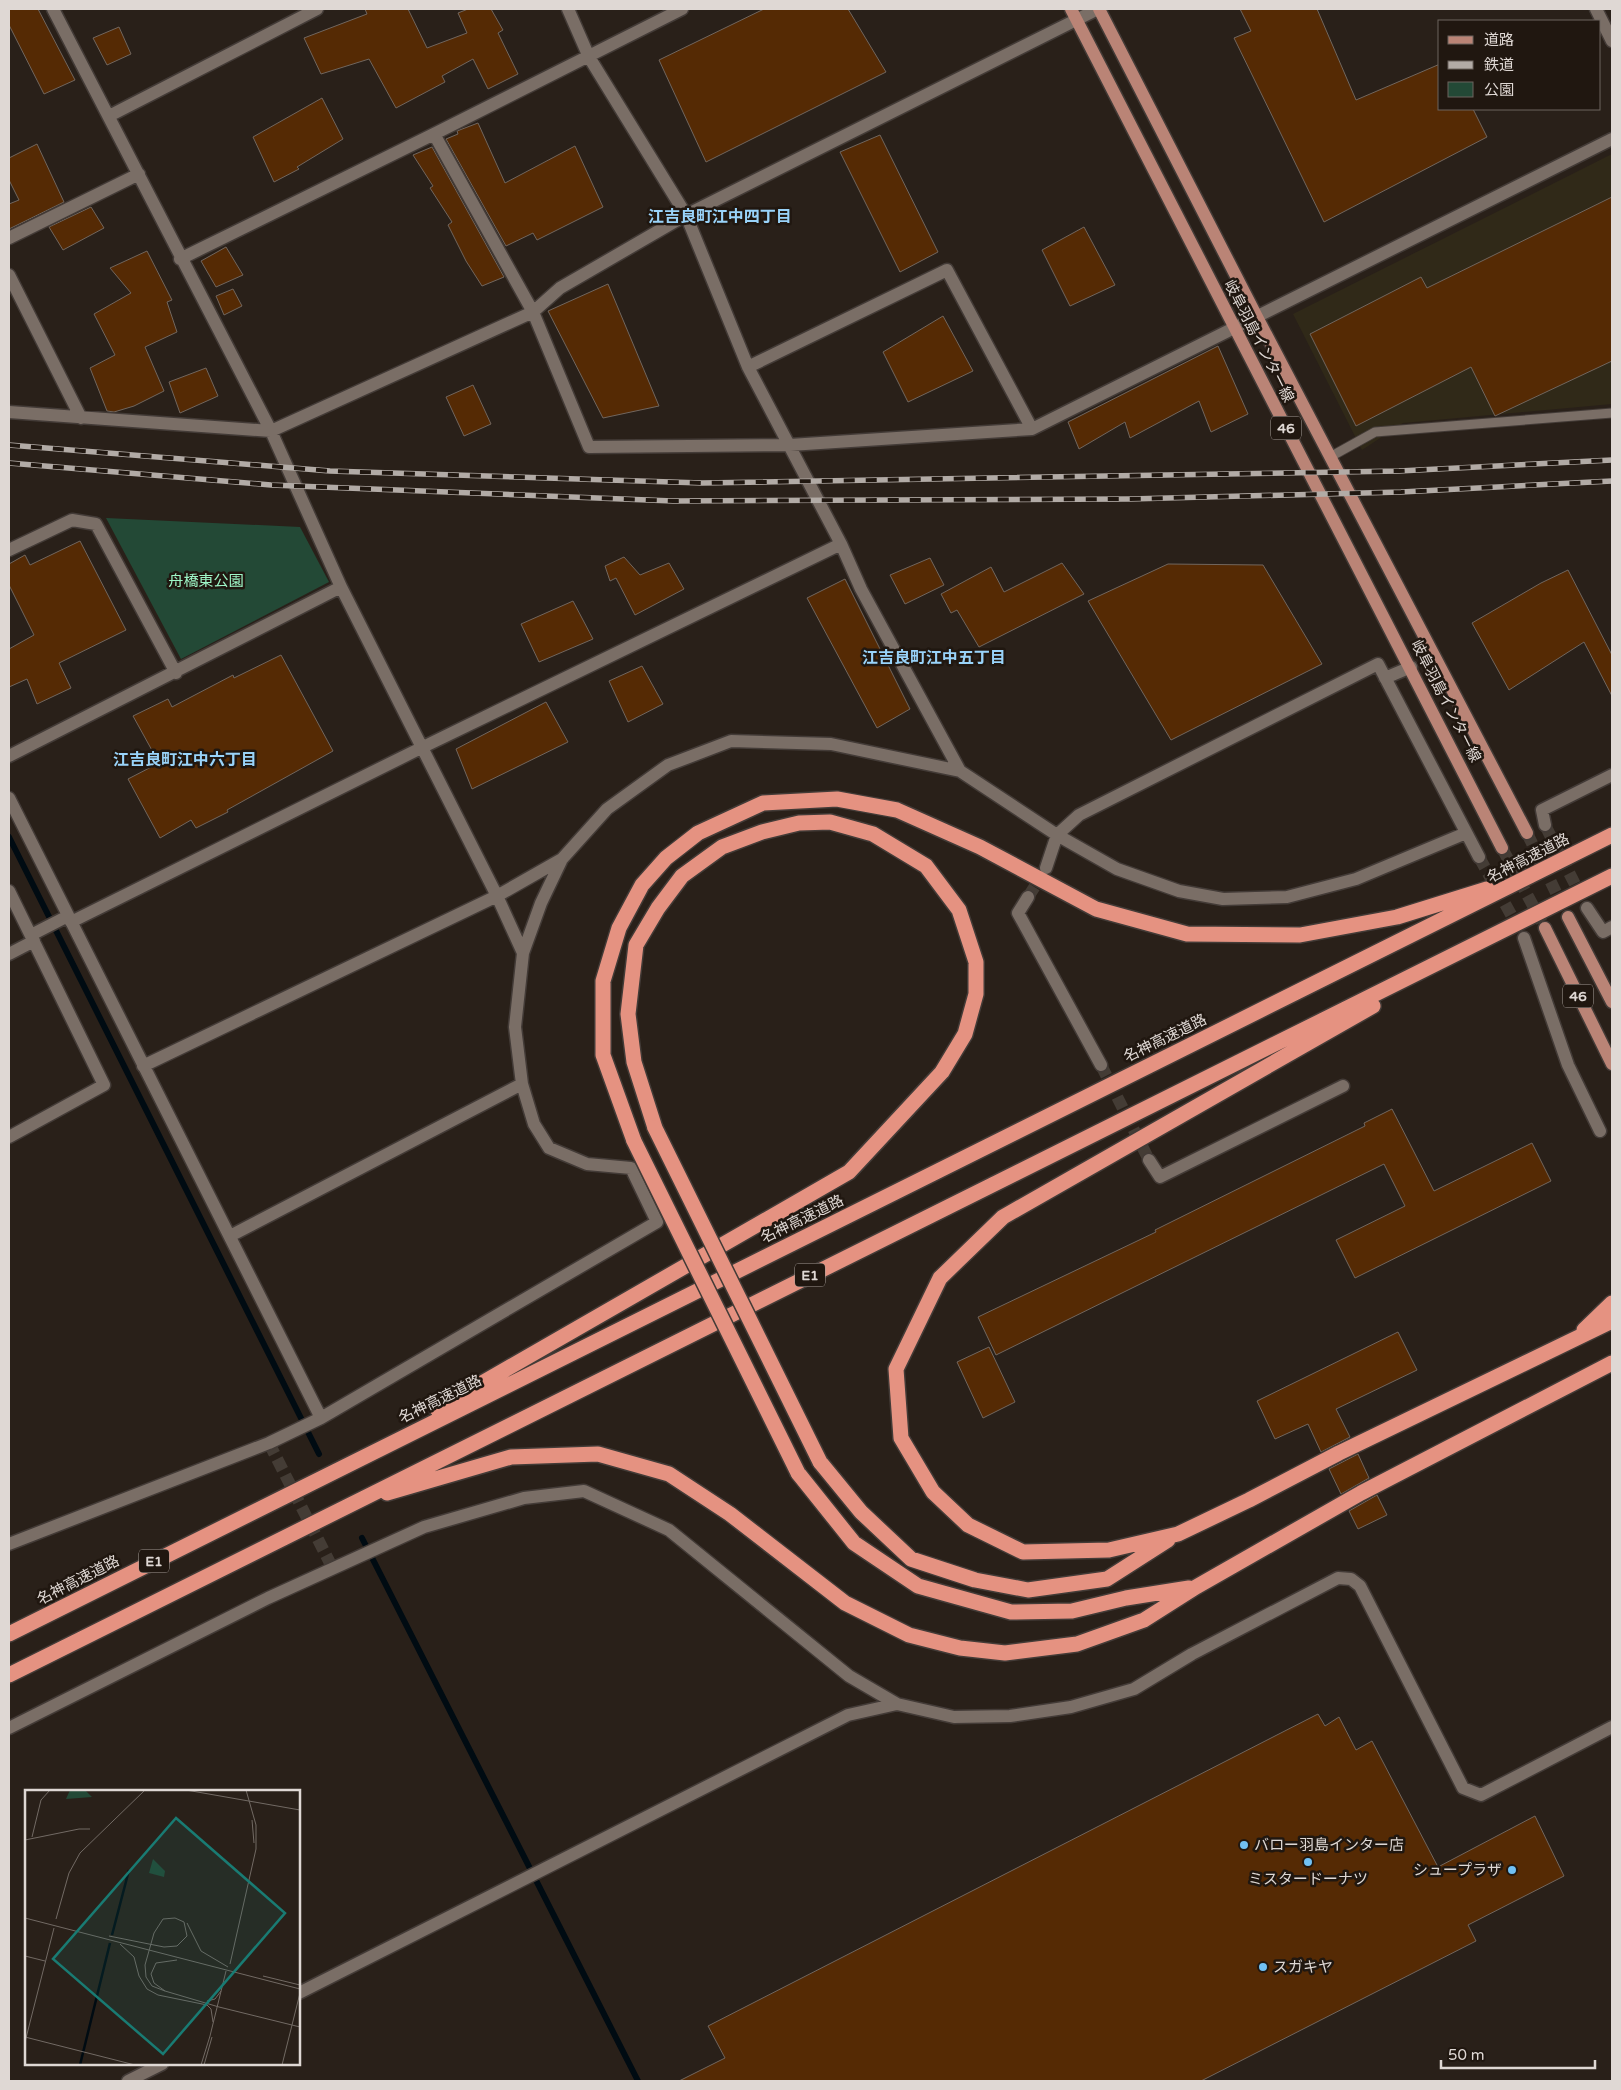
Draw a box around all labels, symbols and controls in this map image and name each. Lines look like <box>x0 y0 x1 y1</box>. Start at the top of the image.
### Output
legend <box>1438 20 1601 110</box>
text: 道路 <box>1484 31 1514 49</box>
text: 鉄道 <box>1484 56 1514 74</box>
text: 公園 <box>1484 81 1514 99</box>
district label: 江吉良町江中四丁目 <box>648 207 792 227</box>
street label: 岐阜羽島インター線 <box>1220 277 1298 405</box>
road number: 46 <box>1271 416 1301 439</box>
park label: 舟橋東公園 <box>168 572 244 590</box>
street label: 岐阜羽島インター線 <box>1407 637 1485 765</box>
district label: 江吉良町江中五丁目 <box>862 648 1006 668</box>
district label: 江吉良町江中六丁目 <box>113 750 257 770</box>
street label: 名神高速道路 <box>1484 830 1572 886</box>
road number: 46 <box>1563 984 1593 1008</box>
street label: 名神高速道路 <box>1121 1010 1209 1066</box>
street label: 名神高速道路 <box>758 1191 846 1247</box>
road number: E1 <box>795 1264 825 1286</box>
street label: 名神高速道路 <box>396 1371 484 1427</box>
road number: E1 <box>139 1550 169 1572</box>
street label: 名神高速道路 <box>34 1552 122 1608</box>
inset map <box>25 1790 300 2065</box>
place label: バロー羽島インター店 <box>1254 1836 1404 1854</box>
marker: バロー羽島インター店 <box>1238 1839 1250 1851</box>
marker: ミスタードーナツ <box>1302 1856 1314 1868</box>
place label: シュープラザ <box>1413 1861 1502 1879</box>
marker: シュープラザ <box>1506 1864 1518 1876</box>
place label: ミスタードーナツ <box>1248 1870 1368 1888</box>
place label: スガキヤ <box>1273 1958 1333 1976</box>
marker: スガキヤ <box>1257 1961 1269 1973</box>
scale bar <box>1441 2038 1595 2070</box>
text: 50 m <box>1448 2046 1485 2064</box>

